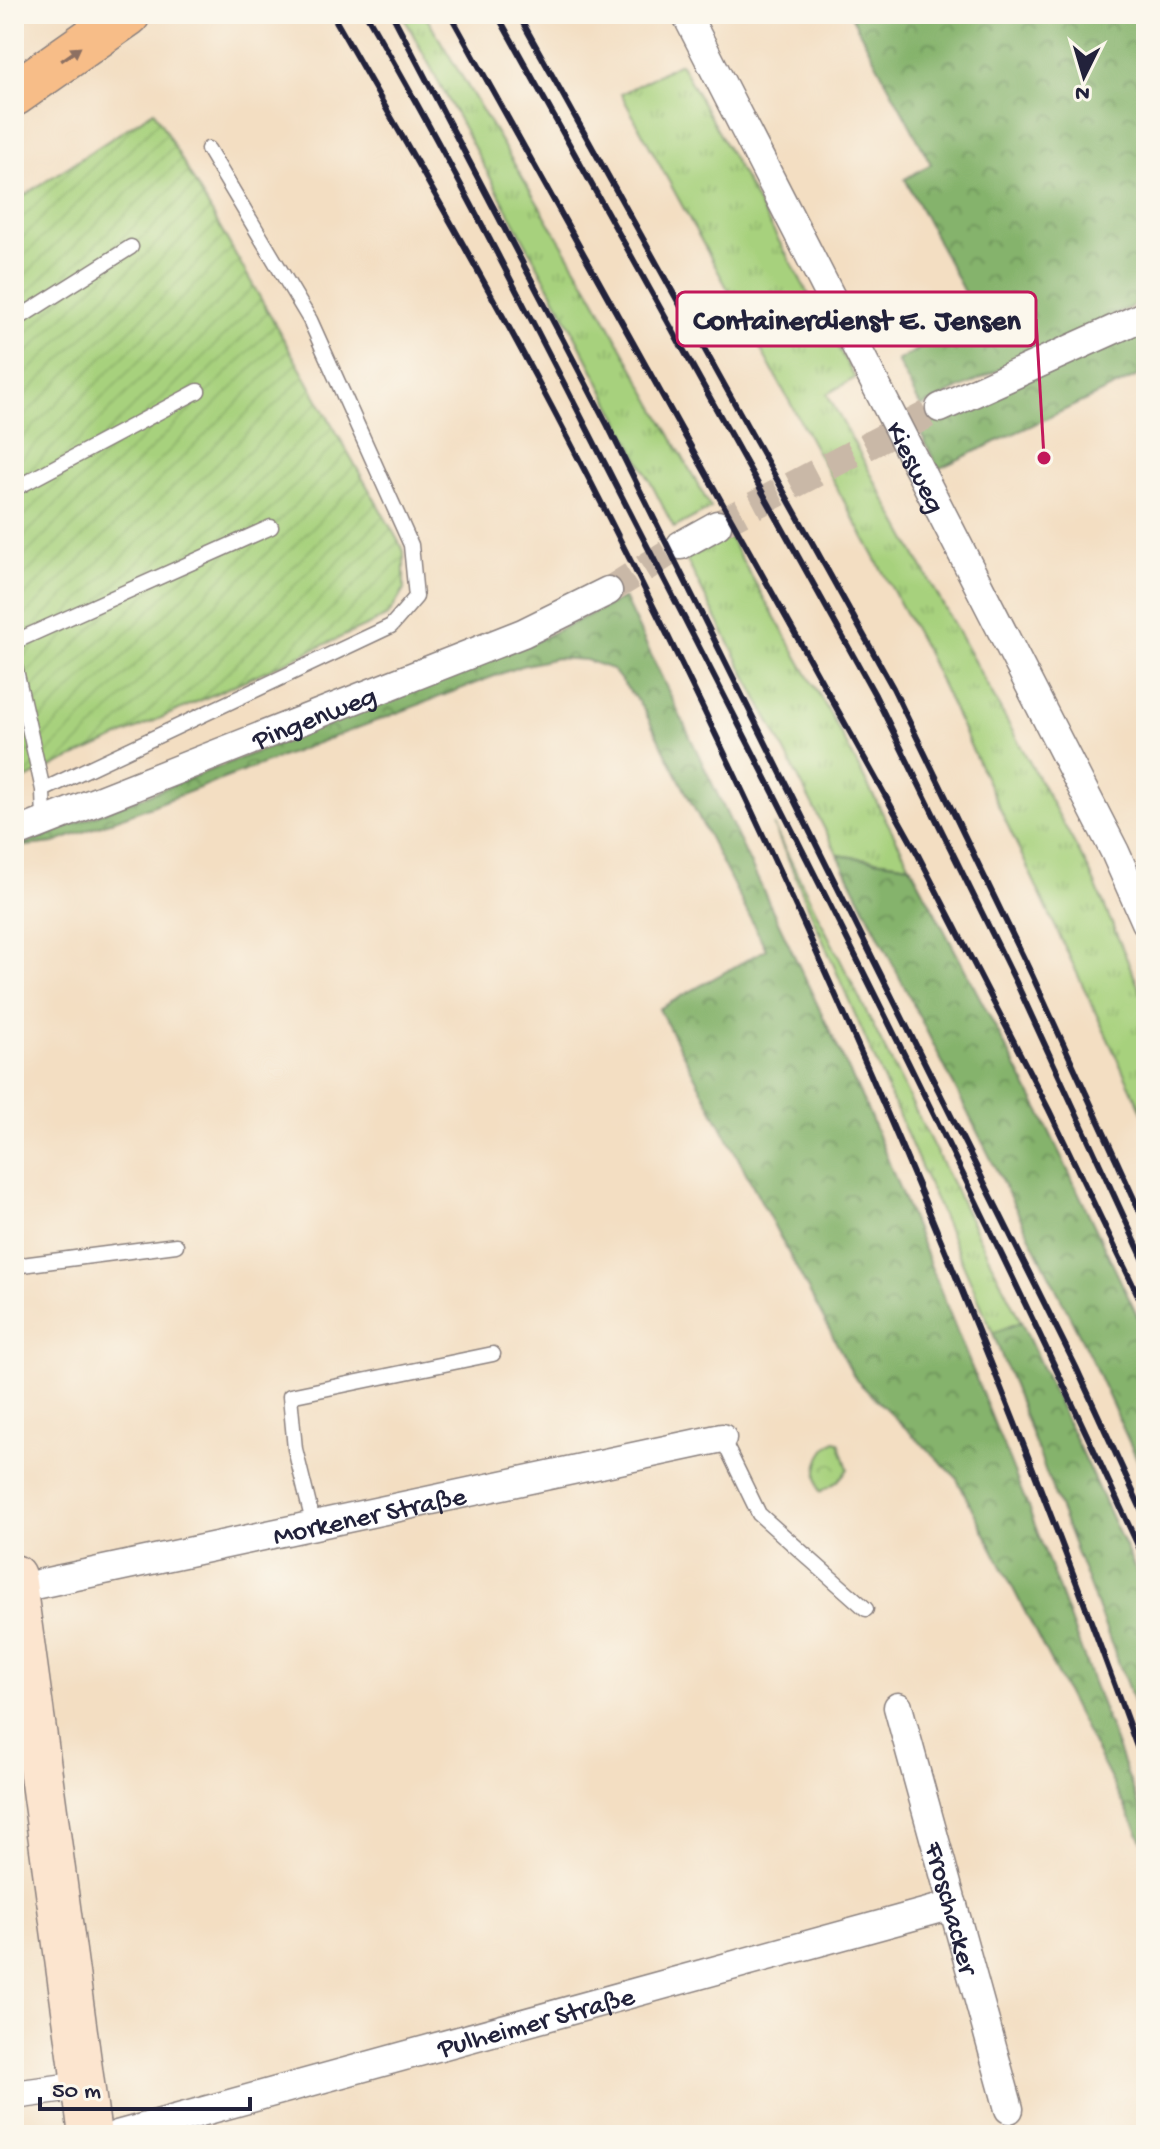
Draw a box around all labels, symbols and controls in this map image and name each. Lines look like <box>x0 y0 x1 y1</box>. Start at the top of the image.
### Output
north arrow <box>1044 36 1124 116</box>
one-way arrow <box>60 46 82 62</box>
text: N <box>1074 78 1091 106</box>
callout: Containerdienst E. Jensen <box>677 292 1036 346</box>
text: Containerdienst E. Jensen <box>693 306 1022 341</box>
street label: Kiesweg <box>876 417 951 520</box>
street label: Pingenweg <box>247 681 382 760</box>
street label: Morkener Straße <box>270 1481 470 1554</box>
street label: Froschacker <box>915 1838 984 1980</box>
street label: Pulheimer Straße <box>434 1981 639 2067</box>
scale bar <box>40 2061 250 2111</box>
text: 50 m <box>52 2078 101 2107</box>

